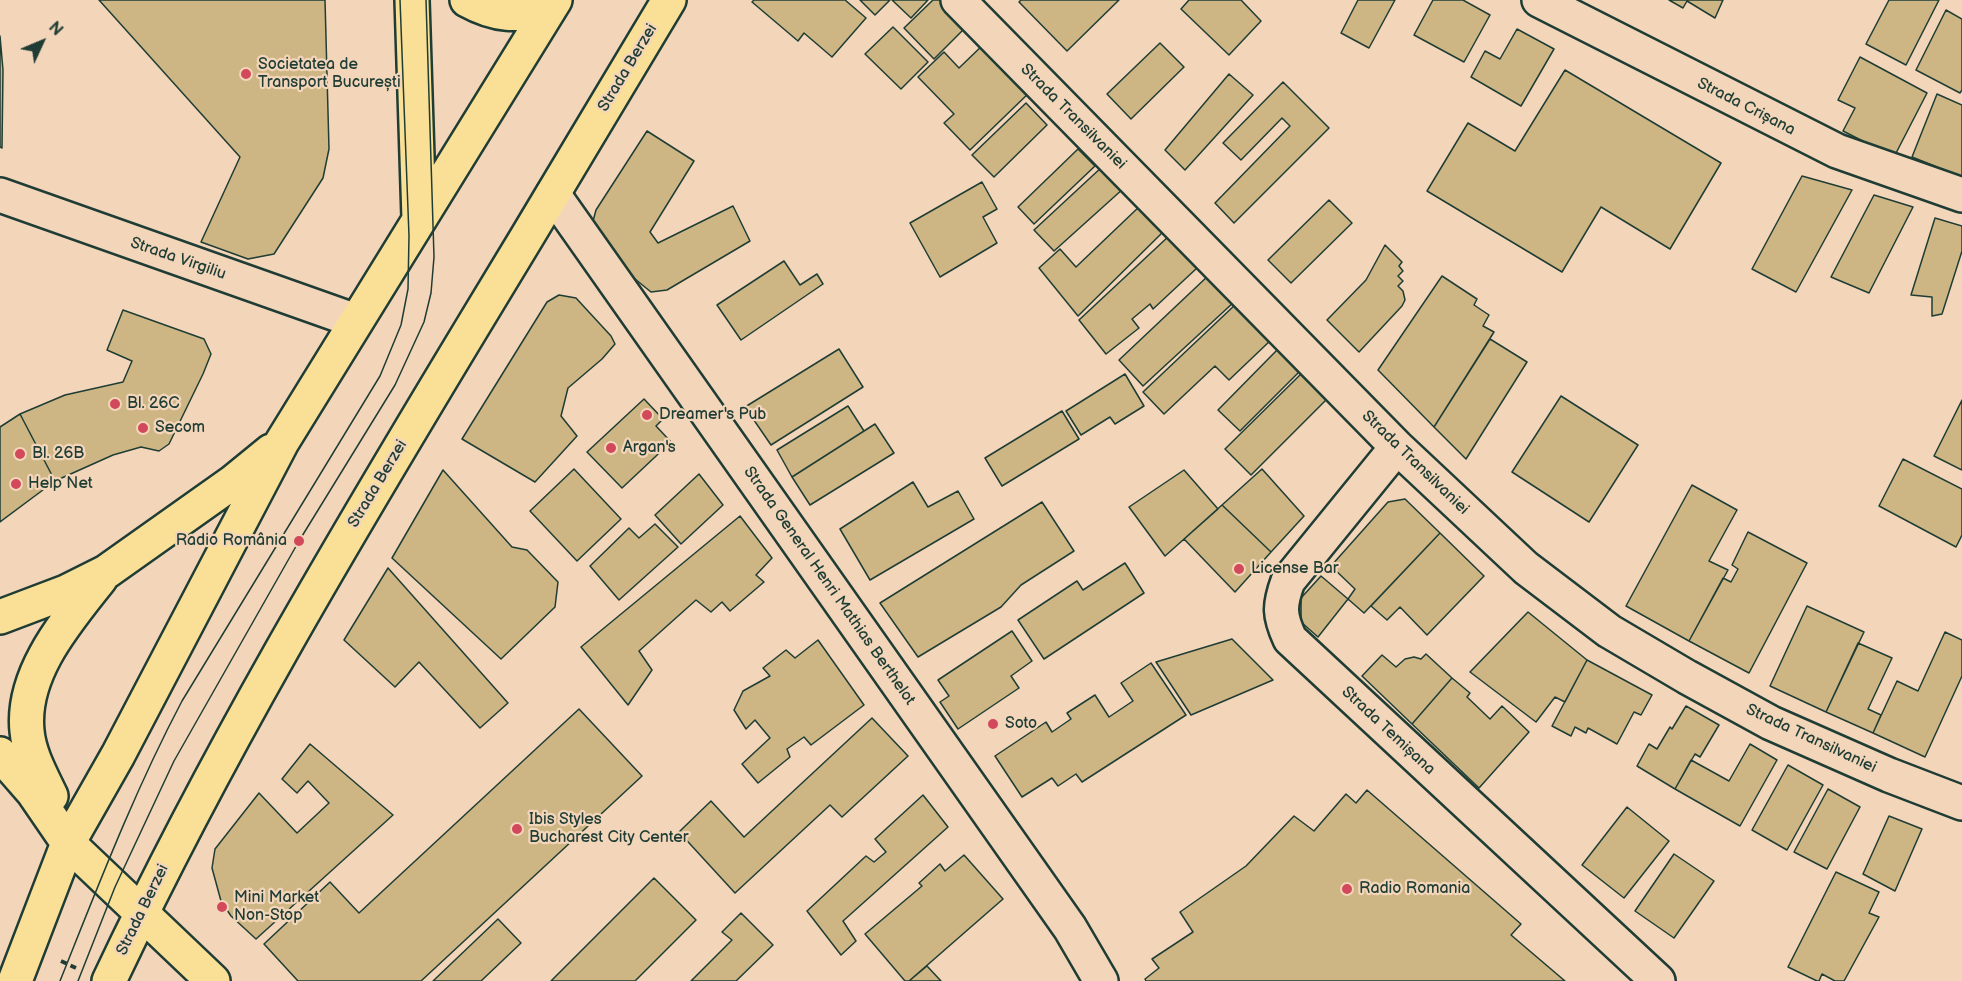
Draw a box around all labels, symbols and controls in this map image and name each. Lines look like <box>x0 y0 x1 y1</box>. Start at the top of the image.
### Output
north arrow <box>12 12 72 72</box>
text: N <box>44 18 66 40</box>
street label: Strada Berzei <box>594 21 662 115</box>
place label: Societatea de Transport București <box>258 55 401 93</box>
street label: Strada Transilvaniei <box>1016 60 1130 174</box>
marker: Societatea de Transport București <box>239 67 253 81</box>
street label: Strada Crișana <box>1694 74 1798 140</box>
street label: Strada Virgiliu <box>128 234 228 284</box>
place label: Bl. 26C <box>127 394 180 414</box>
marker: Bl. 26C <box>108 397 122 411</box>
place label: Dreamer's Pub <box>659 405 766 425</box>
street label: Strada Transilvaniei <box>1357 407 1473 519</box>
marker: Dreamer's Pub <box>640 408 654 422</box>
place label: Secom <box>155 418 205 438</box>
marker: Secom <box>136 421 150 435</box>
street label: Strada Berzei <box>344 437 412 531</box>
place label: Argan's <box>623 438 676 458</box>
marker: Argan's <box>604 441 618 455</box>
place label: Bl. 26B <box>32 444 84 464</box>
marker: Bl. 26B <box>13 447 27 461</box>
street label: Strada General Henri Mathias Berthelot <box>739 463 919 709</box>
place label: Help Net <box>28 474 93 494</box>
marker: Help Net <box>9 477 23 491</box>
place label: Radio România <box>176 531 287 551</box>
marker: Radio România <box>292 534 306 548</box>
place label: License Bar <box>1251 559 1338 579</box>
marker: License Bar <box>1232 562 1246 576</box>
street label: Strada Temișana <box>1337 683 1439 779</box>
street label: Strada Transilvaniei <box>1743 700 1879 778</box>
place label: Soto <box>1005 714 1037 734</box>
marker: Soto <box>986 717 1000 731</box>
place label: Ibis Styles Bucharest City Center <box>529 810 689 848</box>
marker: Ibis Styles Bucharest City Center <box>510 822 524 836</box>
street label: Strada Berzei <box>113 861 173 959</box>
place label: Radio Romania <box>1359 879 1470 899</box>
marker: Radio Romania <box>1340 882 1354 896</box>
place label: Mini Market Non-Stop <box>234 888 319 926</box>
marker: Mini Market Non-Stop <box>215 900 229 914</box>

